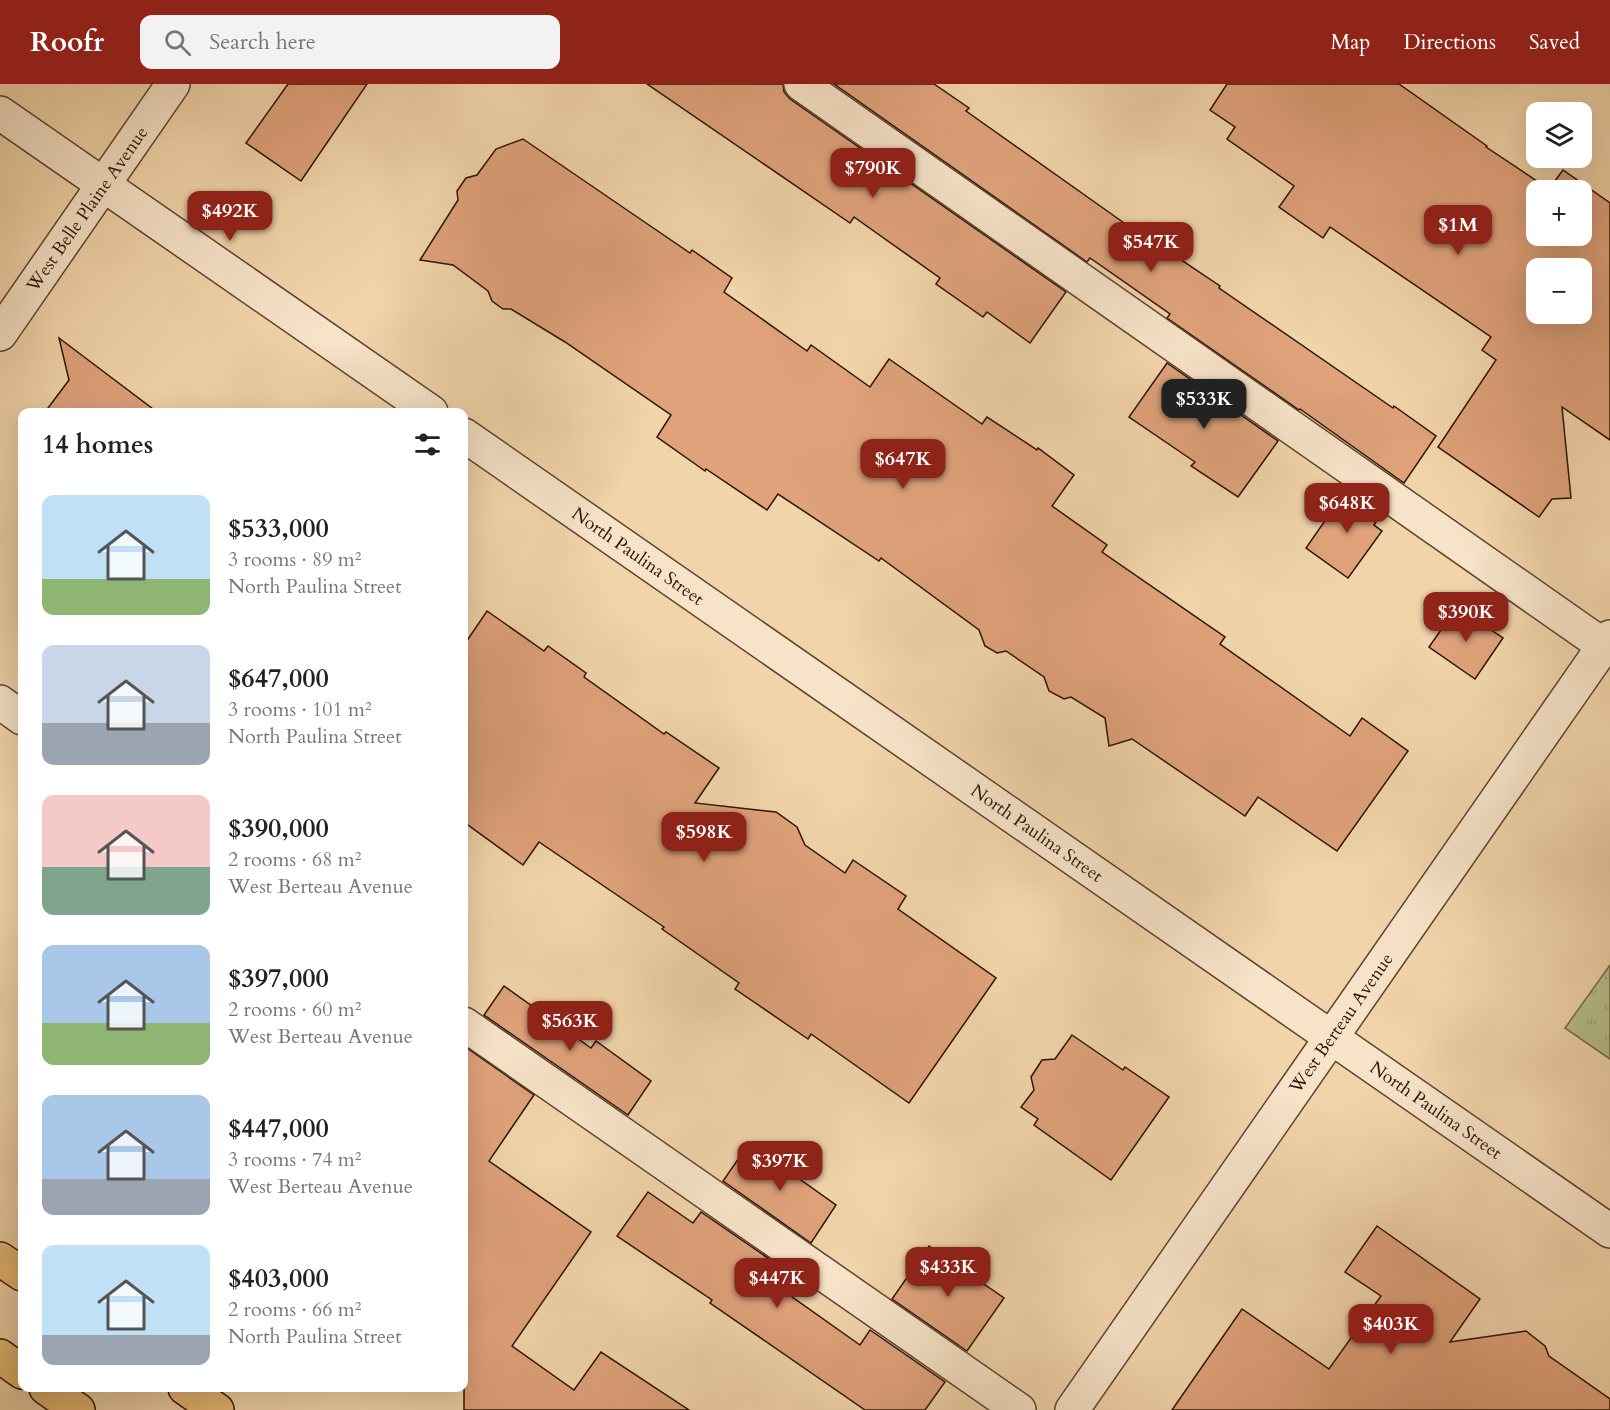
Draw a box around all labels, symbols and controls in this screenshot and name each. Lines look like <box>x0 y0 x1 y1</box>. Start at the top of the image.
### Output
search box <box>140 15 560 69</box>
text: Roofr <box>30 23 104 61</box>
icon: search <box>161 26 194 59</box>
text: Search here <box>209 27 316 57</box>
text: Map <box>1330 28 1370 57</box>
text: Directions <box>1403 28 1496 57</box>
text: Saved <box>1529 28 1580 57</box>
map controls <box>1526 102 1592 324</box>
button: layers <box>1526 102 1592 168</box>
street label: West Belle Plaine Avenue <box>20 121 154 298</box>
pin: $790K <box>831 148 915 199</box>
text: $790K <box>844 154 902 181</box>
button: + <box>1526 180 1592 246</box>
pin: $492K <box>188 191 272 242</box>
text: $492K <box>201 197 259 224</box>
pin: $1M <box>1429 205 1487 256</box>
text: $1M <box>1438 211 1478 238</box>
pin: $547K <box>1109 222 1193 273</box>
text: $547K <box>1122 228 1180 255</box>
button: − <box>1526 258 1592 324</box>
pin: $533K <box>1162 379 1246 430</box>
text: $533K <box>1175 385 1233 412</box>
text: 14 homes <box>42 427 153 462</box>
icon: filters <box>411 428 444 461</box>
pin: $647K <box>861 439 945 490</box>
text: $647K <box>874 445 932 472</box>
pin: $648K <box>1305 483 1389 534</box>
text: $648K <box>1318 489 1376 516</box>
street label: North Paulina Street <box>567 501 709 612</box>
text: $533,000 <box>228 511 329 546</box>
icon: home <box>90 519 162 591</box>
text: 3 rooms · 89 m² <box>228 546 361 573</box>
text: North Paulina Street <box>228 573 402 600</box>
pin: $390K <box>1424 592 1508 643</box>
text: $390K <box>1437 598 1495 625</box>
text: $647,000 <box>228 661 329 696</box>
icon: home <box>90 669 162 741</box>
text: 3 rooms · 101 m² <box>228 696 372 723</box>
text: North Paulina Street <box>228 723 402 750</box>
street label: North Paulina Street <box>966 778 1108 889</box>
text: $390,000 <box>228 811 329 846</box>
pin: $598K <box>662 812 746 863</box>
text: $598K <box>675 818 733 845</box>
icon: home <box>90 819 162 891</box>
text: 2 rooms · 68 m² <box>228 846 361 873</box>
text: West Berteau Avenue <box>228 873 413 900</box>
street label: West Berteau Avenue <box>1283 948 1399 1099</box>
text: $397,000 <box>228 961 329 996</box>
icon: home <box>90 969 162 1041</box>
text: 2 rooms · 60 m² <box>228 996 361 1023</box>
pin: $563K <box>528 1001 612 1052</box>
text: $563K <box>541 1007 599 1034</box>
text: West Berteau Avenue <box>228 1023 413 1050</box>
street label: North Paulina Street <box>1365 1055 1507 1166</box>
text: $447,000 <box>228 1111 329 1146</box>
icon: home <box>90 1119 162 1191</box>
pin: $397K <box>738 1141 822 1192</box>
text: 3 rooms · 74 m² <box>228 1146 361 1173</box>
text: $397K <box>751 1147 809 1174</box>
text: West Berteau Avenue <box>228 1173 413 1200</box>
pin: $433K <box>906 1247 990 1298</box>
text: $433K <box>919 1253 977 1280</box>
pin: $447K <box>735 1258 819 1309</box>
text: $403,000 <box>228 1261 329 1296</box>
text: $447K <box>748 1264 806 1291</box>
icon: home <box>90 1269 162 1341</box>
text: 2 rooms · 66 m² <box>228 1296 361 1323</box>
pin: $403K <box>1349 1304 1433 1355</box>
text: $403K <box>1362 1310 1420 1337</box>
text: North Paulina Street <box>228 1323 402 1350</box>

